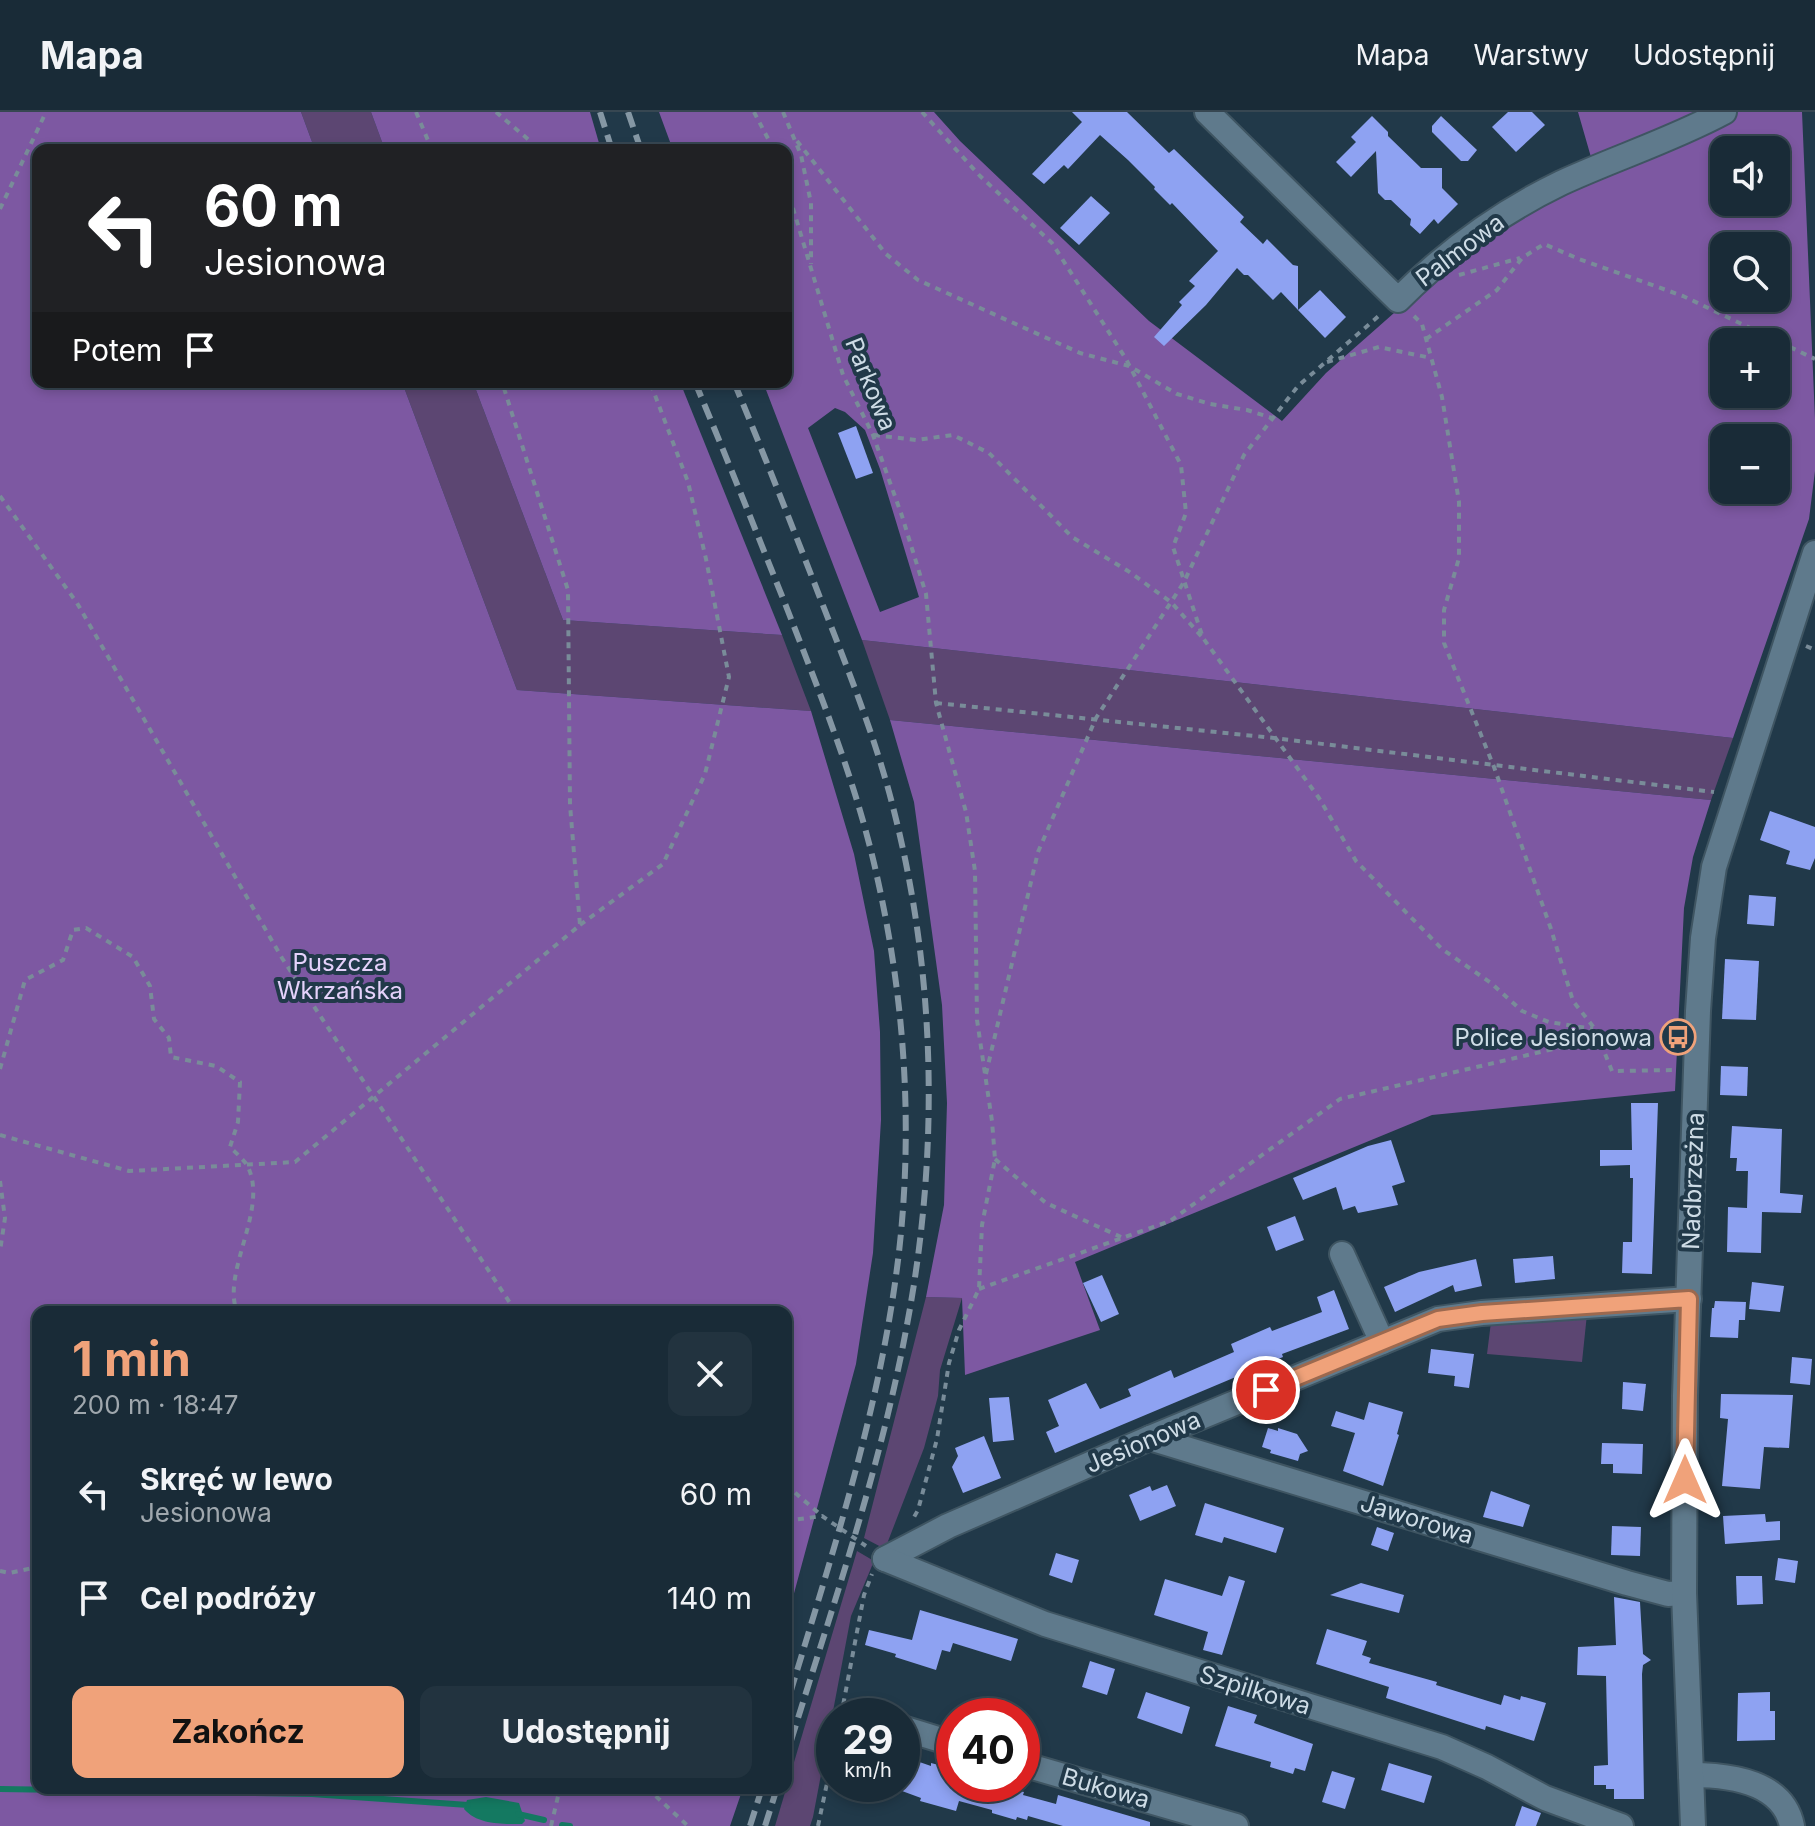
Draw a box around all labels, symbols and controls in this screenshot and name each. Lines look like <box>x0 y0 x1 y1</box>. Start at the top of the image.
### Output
text: Mapa <box>40 32 144 78</box>
text: Mapa <box>1355 38 1430 72</box>
text: Warstwy <box>1474 38 1589 72</box>
text: Udostępnij <box>1633 38 1775 72</box>
map controls <box>1710 136 1790 504</box>
button: sound <box>1710 136 1790 216</box>
text: 60 m <box>204 172 343 240</box>
icon: left <box>72 176 176 280</box>
street label: Palmowa <box>1410 208 1510 292</box>
button: search <box>1710 232 1790 312</box>
text: Jesionowa <box>204 240 387 284</box>
icon: arrive <box>178 328 222 372</box>
button: + <box>1710 328 1790 408</box>
text: Potem <box>72 332 162 368</box>
street label: Parkowa <box>839 333 903 435</box>
button: − <box>1710 424 1790 504</box>
park label: Puszcza Wkrzańska <box>277 948 403 1005</box>
bus stop icon: Police Jesionowa <box>1659 1018 1697 1056</box>
place label: Police Jesionowa <box>1455 1023 1652 1052</box>
street label: Nadbrzeżna <box>1676 1112 1710 1250</box>
text: 1 min <box>72 1329 191 1388</box>
button: close <box>668 1332 752 1416</box>
pin <box>1232 1356 1300 1424</box>
icon: arrive <box>1244 1368 1288 1412</box>
text: 200 m · 18:47 <box>72 1389 239 1420</box>
street label: Jesionowa <box>1081 1405 1205 1479</box>
position arrow <box>1643 1438 1727 1522</box>
text: Skręć w lewo <box>140 1461 333 1497</box>
icon: left <box>72 1472 116 1516</box>
text: 60 m <box>680 1476 752 1512</box>
street label: Jaworowa <box>1357 1488 1477 1550</box>
text: Jesionowa <box>140 1497 272 1528</box>
icon: arrive <box>72 1576 116 1620</box>
text: Cel podróży <box>140 1580 316 1616</box>
text: 140 m <box>667 1580 752 1616</box>
street label: Szpilkowa <box>1196 1659 1314 1721</box>
button: Zakończ <box>72 1686 404 1778</box>
button: Udostępnij <box>420 1686 752 1778</box>
speed limit sign: 40 <box>936 1698 1040 1802</box>
text: 29 <box>842 1715 894 1764</box>
text: km/h <box>844 1758 892 1782</box>
street label: Bukowa <box>1059 1762 1153 1814</box>

